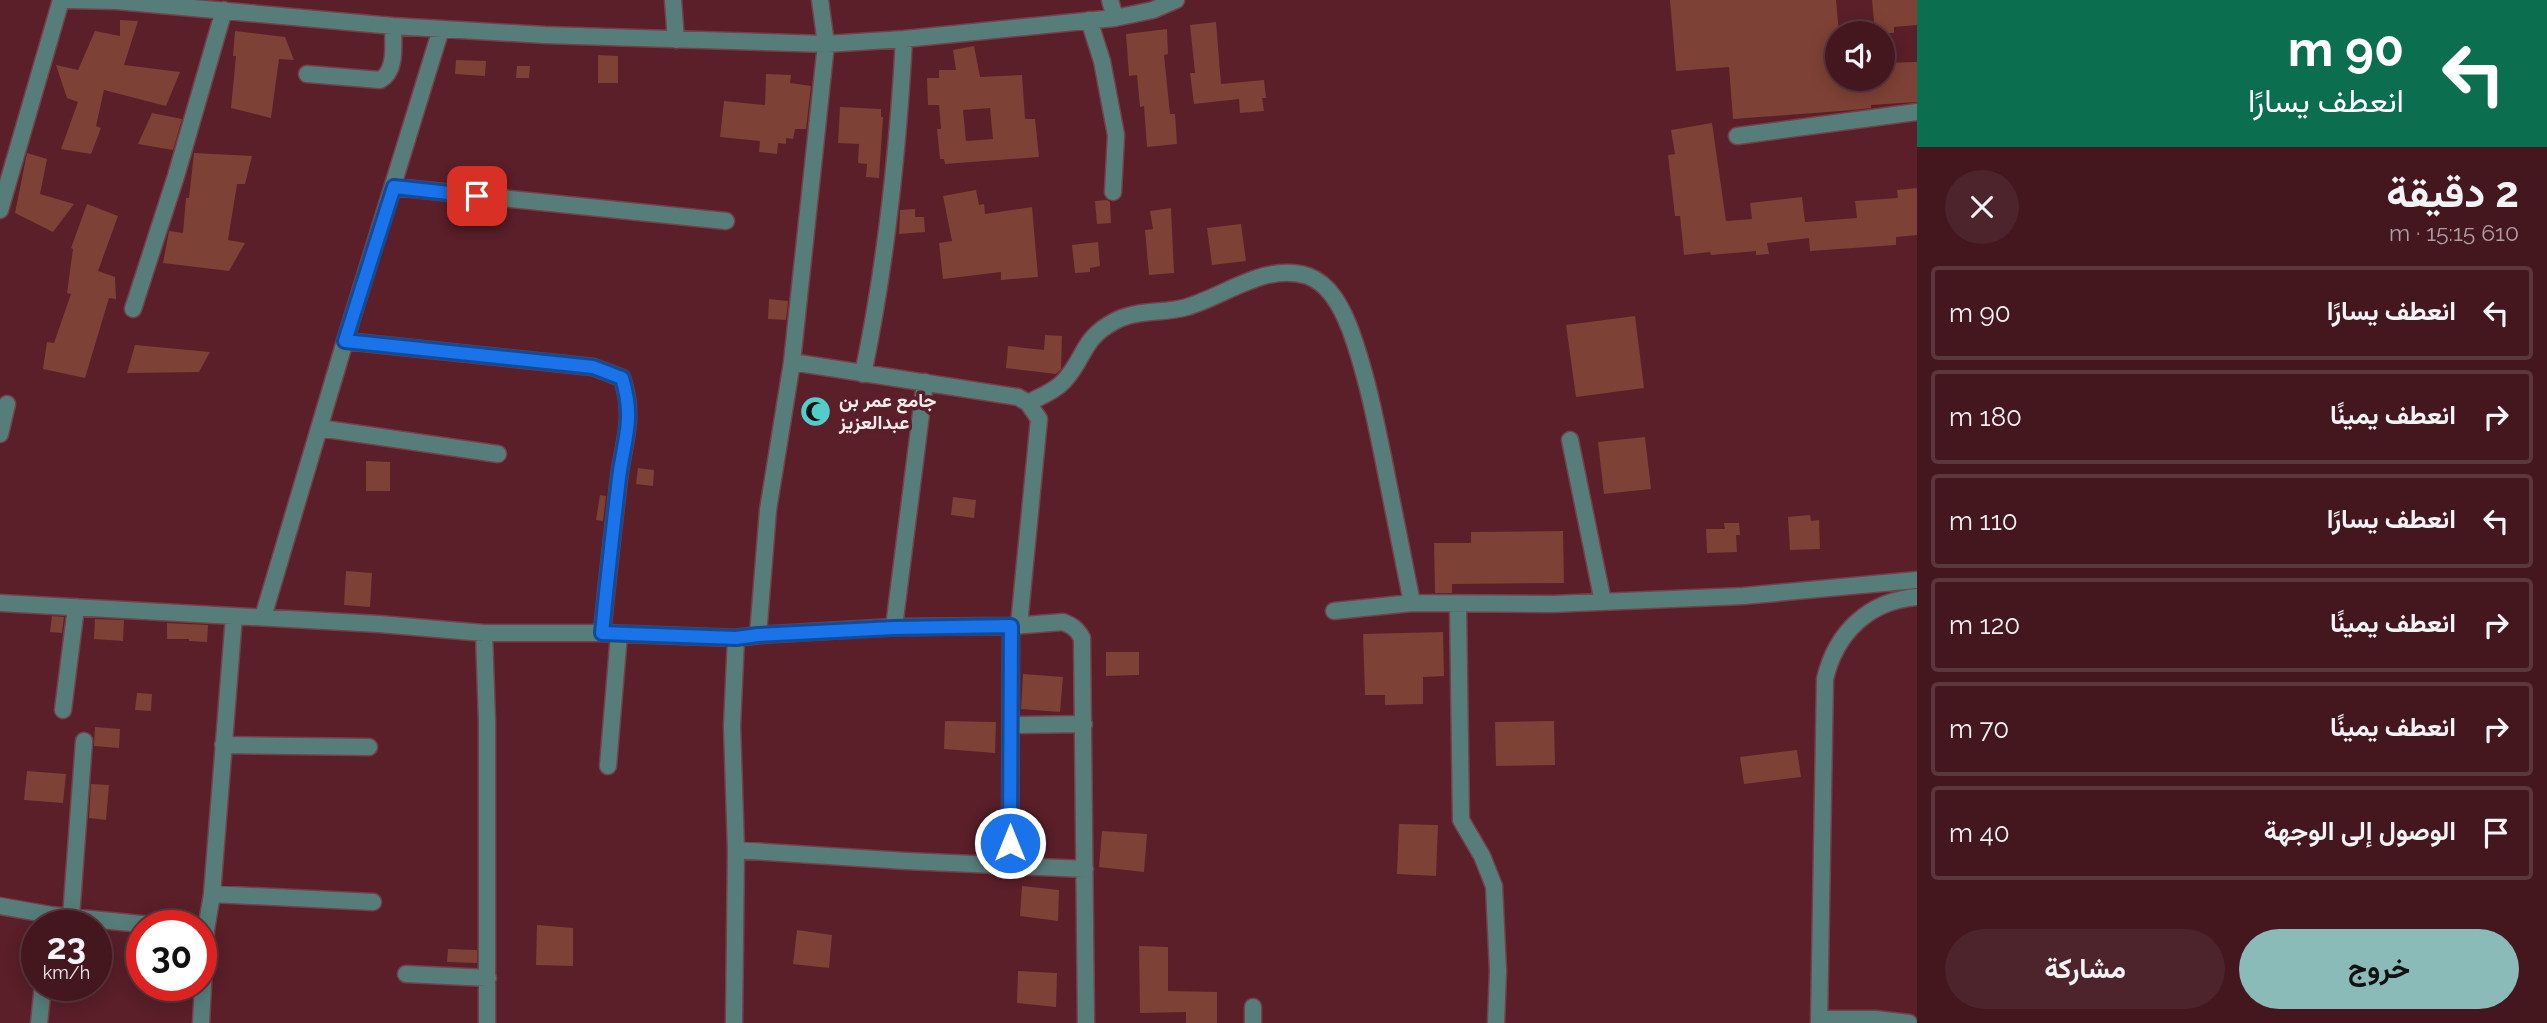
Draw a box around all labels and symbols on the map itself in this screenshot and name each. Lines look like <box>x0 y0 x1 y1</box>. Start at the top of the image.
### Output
pin <box>447 166 507 226</box>
place label: جامع عمر بن عبدالعزيز <box>838 389 936 435</box>
mosque icon: جامع عمر بن عبدالعزيز <box>799 394 833 428</box>
position arrow <box>973 806 1047 880</box>
speed limit sign: 30 <box>126 910 217 1001</box>

